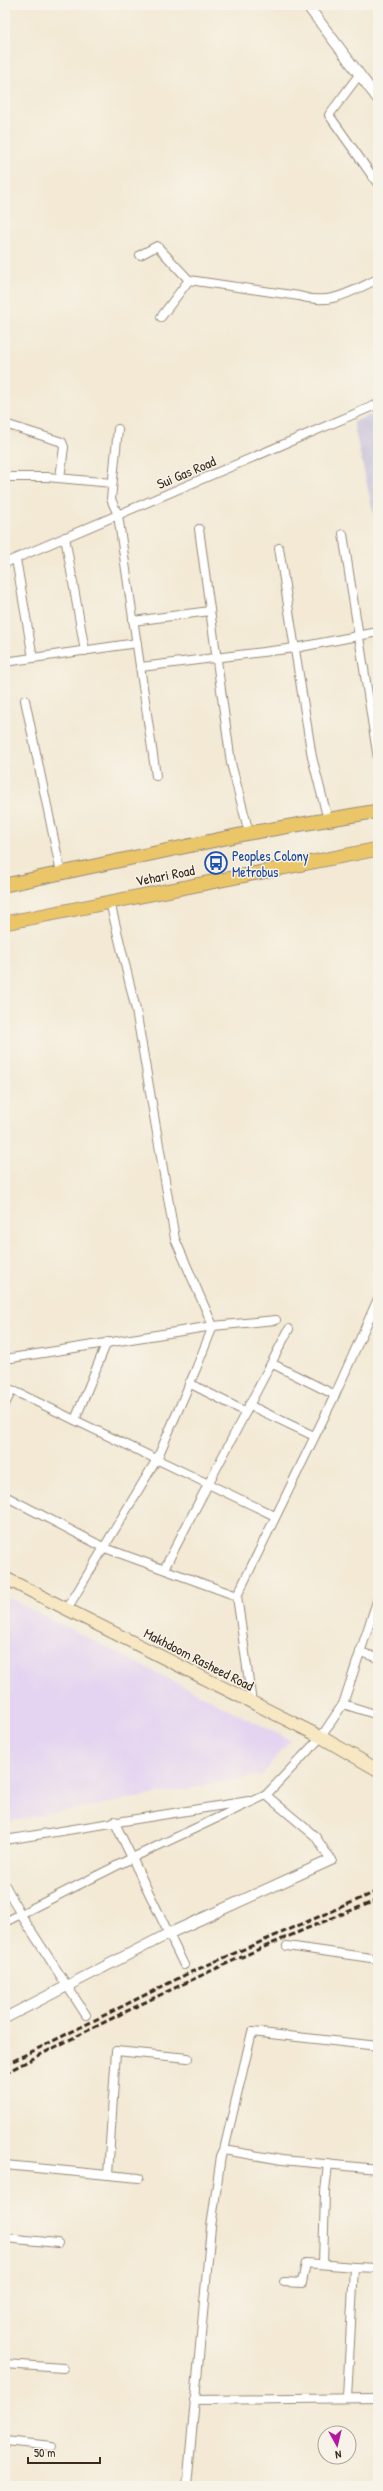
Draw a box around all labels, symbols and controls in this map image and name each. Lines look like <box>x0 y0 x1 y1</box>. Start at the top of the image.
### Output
street label: Sui Gas Road <box>154 451 219 493</box>
place label: Peoples Colony Metrobus <box>232 846 309 881</box>
bus stop icon: Peoples Colony Metrobus <box>203 850 229 876</box>
street label: Vehari Road <box>134 860 197 890</box>
street label: Makhdoom Rasheed Road <box>141 1623 258 1695</box>
north arrow <box>317 2425 357 2465</box>
scale bar <box>28 2439 100 2465</box>
text: 50 m <box>34 2444 55 2461</box>
text: N <box>334 2448 342 2462</box>

